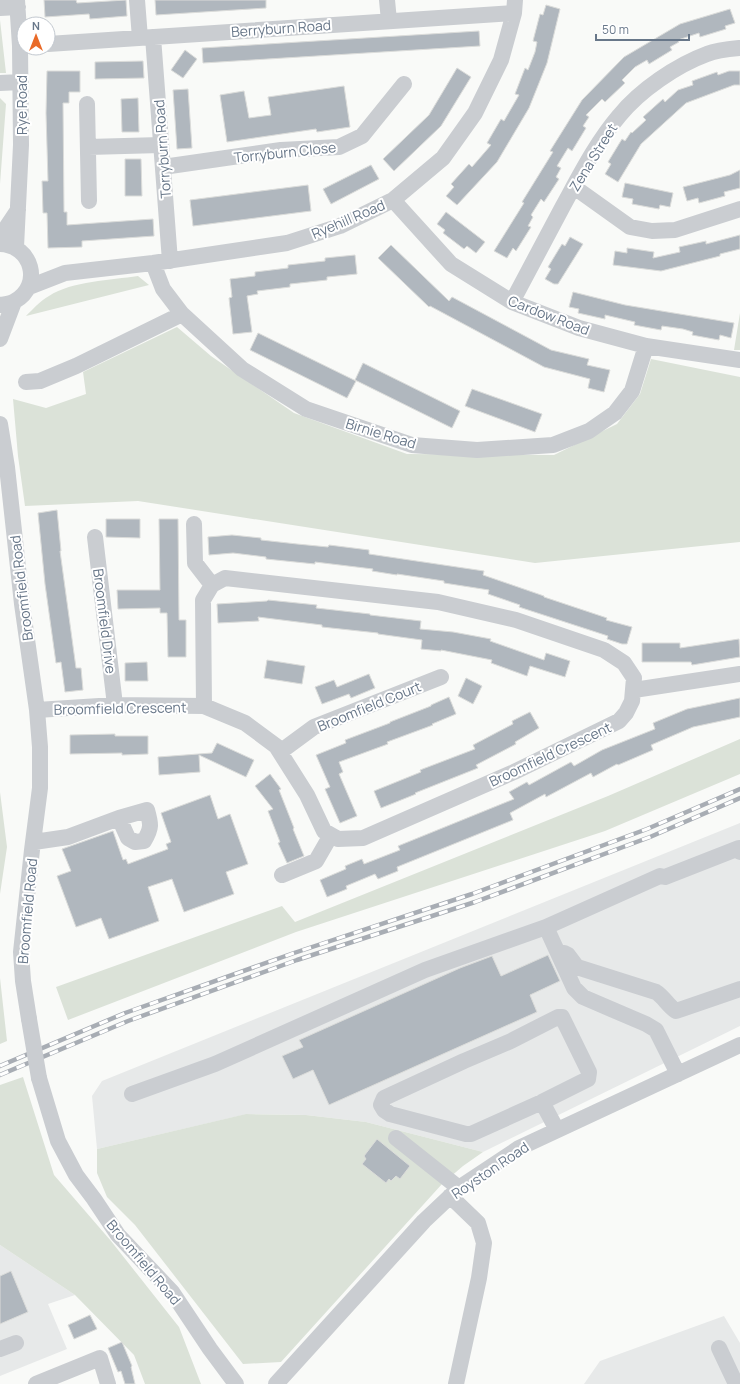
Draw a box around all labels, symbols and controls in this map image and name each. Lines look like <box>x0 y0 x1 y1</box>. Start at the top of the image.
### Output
street label: Berryburn Road <box>230 15 332 41</box>
north arrow <box>16 16 56 56</box>
scale bar <box>596 16 689 42</box>
text: N <box>32 18 40 33</box>
text: 50 m <box>602 21 629 38</box>
street label: Rye Road <box>12 75 31 135</box>
street label: Torryburn Road <box>149 99 175 199</box>
street label: Zena Street <box>565 119 622 195</box>
street label: Torryburn Close <box>233 137 337 167</box>
street label: Ryehill Road <box>308 195 388 243</box>
street label: Cardow Road <box>506 291 592 339</box>
street label: Birnie Road <box>343 413 419 453</box>
street label: Broomfield Road <box>5 534 37 642</box>
street label: Broomfield Drive <box>89 567 121 675</box>
street label: Broomfield Court <box>314 676 424 735</box>
street label: Broomfield Crescent <box>53 697 187 719</box>
street label: Broomfield Crescent <box>486 717 615 791</box>
street label: Broomfield Road <box>13 857 41 965</box>
street label: Royston Road <box>448 1137 532 1203</box>
street label: Broomfield Road <box>103 1215 185 1309</box>

